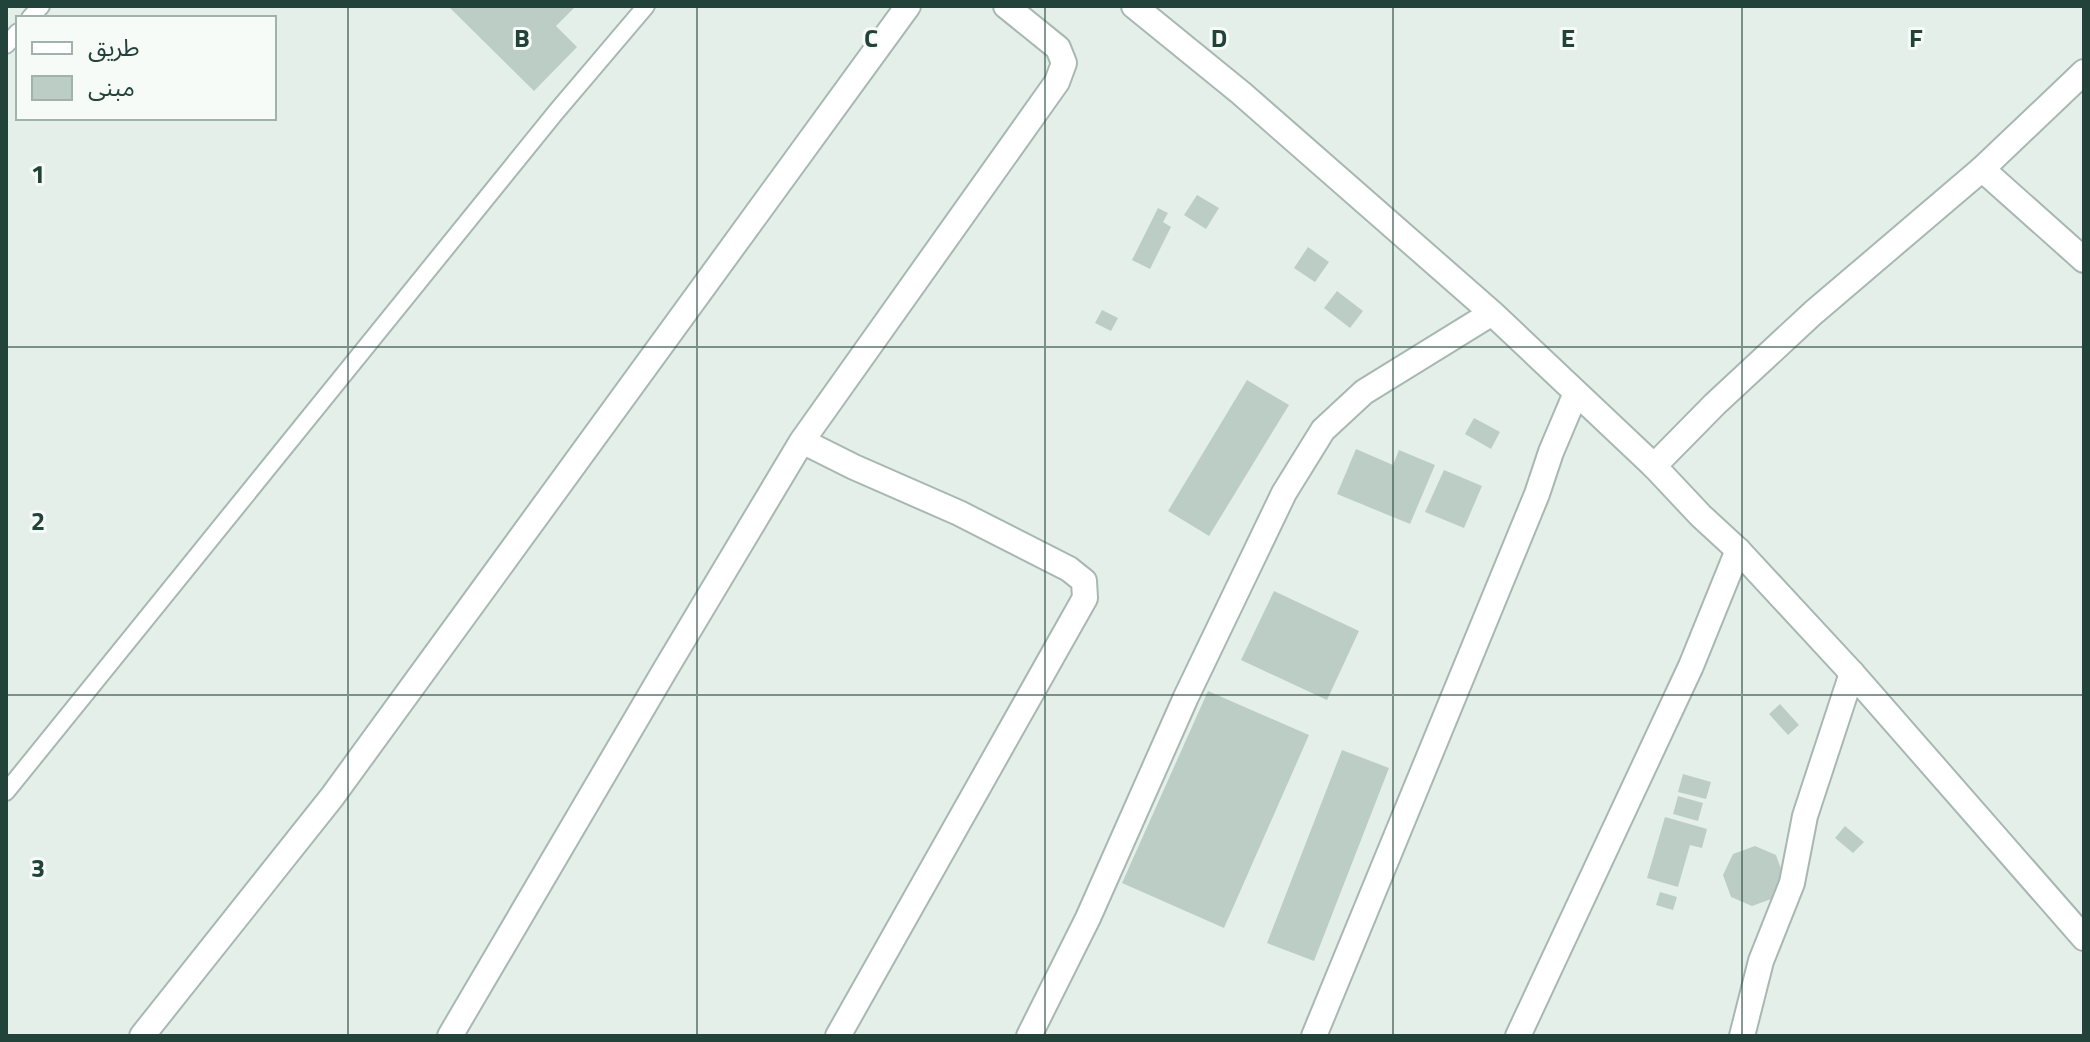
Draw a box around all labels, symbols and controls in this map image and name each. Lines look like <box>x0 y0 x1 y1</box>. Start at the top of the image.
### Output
legend <box>16 16 276 120</box>
text: B <box>514 18 530 57</box>
text: C <box>864 18 878 57</box>
text: D <box>1211 18 1227 57</box>
text: E <box>1561 18 1575 57</box>
text: F <box>1909 18 1923 57</box>
text: طريق <box>88 29 140 65</box>
text: مبنى <box>88 69 135 105</box>
text: 1 <box>31 154 45 193</box>
text: 2 <box>31 501 45 540</box>
text: 3 <box>31 848 45 887</box>

